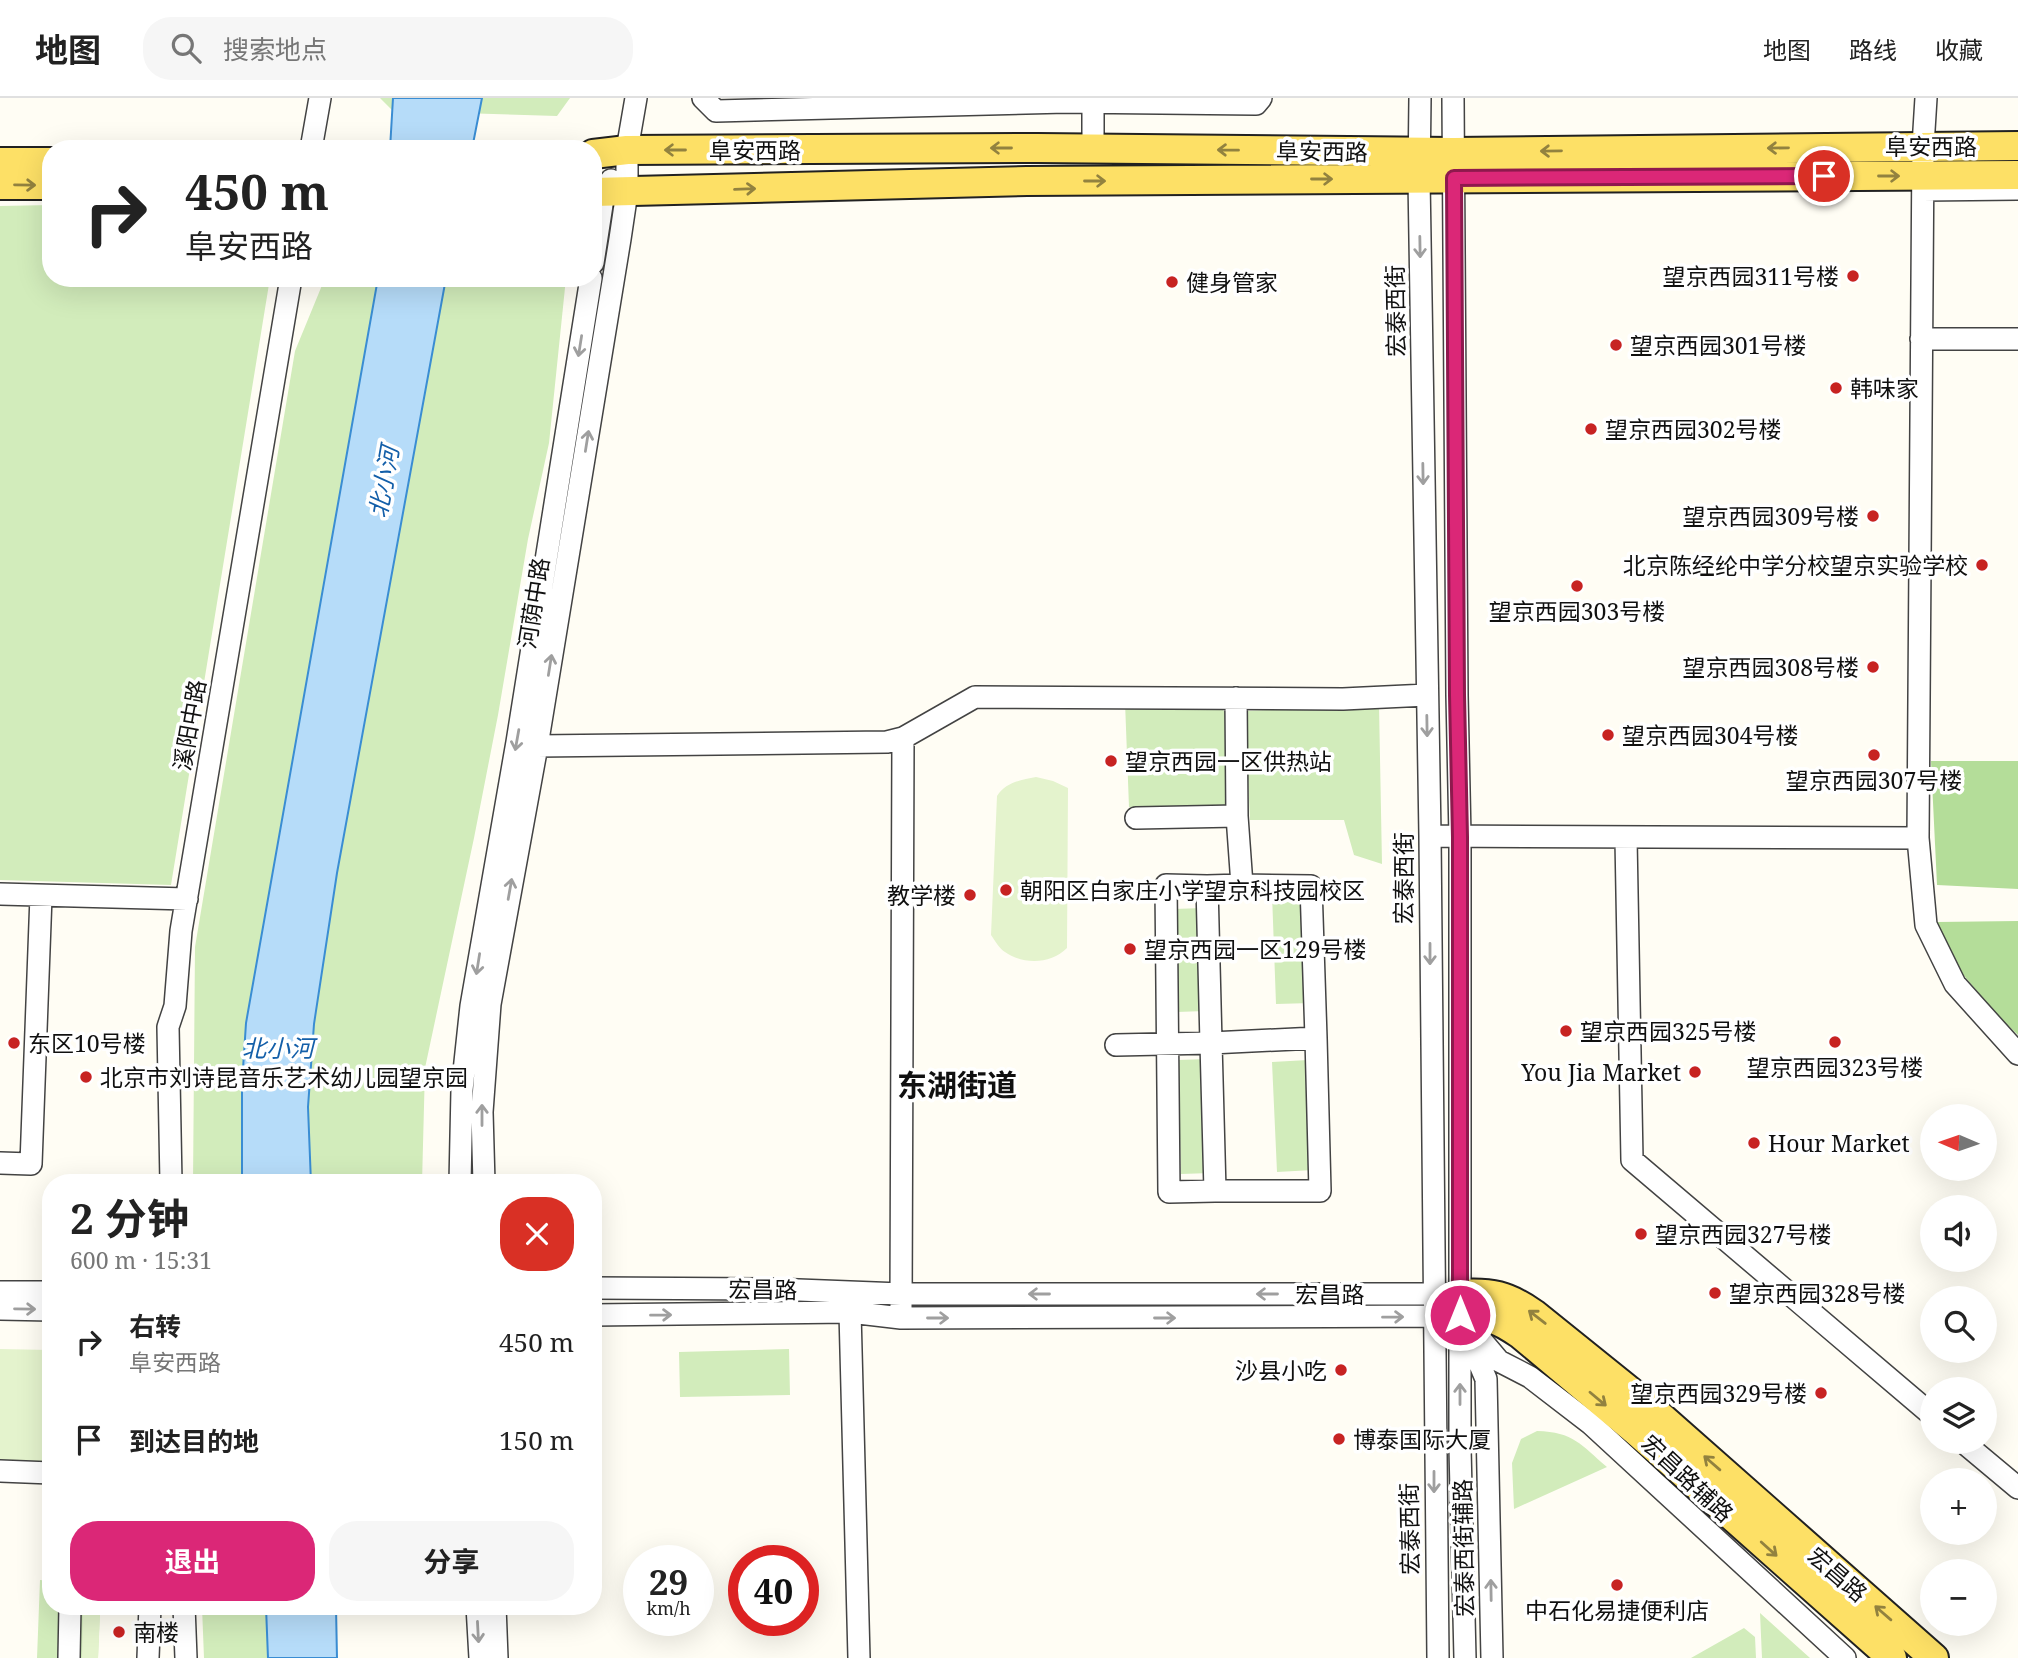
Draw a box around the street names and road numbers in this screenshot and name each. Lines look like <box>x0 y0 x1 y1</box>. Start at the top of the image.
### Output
street label: 阜安西路 <box>1885 130 1977 162</box>
street label: 阜安西路 <box>709 134 801 166</box>
street label: 阜安西路 <box>1276 134 1368 168</box>
street label: 宏泰西街 <box>1378 265 1412 357</box>
street label: 河荫中路 <box>510 555 556 651</box>
street label: 溪阳中路 <box>165 677 213 773</box>
street label: 宏泰西街 <box>1387 832 1419 924</box>
street label: 宏昌路 <box>728 1272 798 1306</box>
street label: 宏昌路 <box>1296 1278 1365 1310</box>
street label: 宏昌路辅路 <box>1635 1427 1741 1529</box>
street label: 宏泰西街辅路 <box>1446 1479 1480 1617</box>
street label: 宏泰西街 <box>1392 1483 1426 1575</box>
street label: 宏昌路 <box>1801 1539 1875 1609</box>

